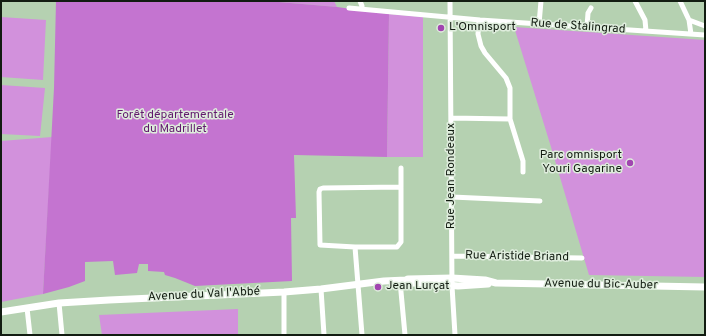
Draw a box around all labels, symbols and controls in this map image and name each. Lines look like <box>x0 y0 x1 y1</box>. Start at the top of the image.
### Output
street label: Rue de Stalingrad <box>530 16 626 38</box>
place label: L'Omnisport <box>449 21 516 35</box>
marker: L'Omnisport <box>436 23 446 33</box>
park label: Forêt départementale du Madrillet <box>116 109 234 137</box>
street label: Rue Jean Rondeaux <box>445 123 459 229</box>
place label: Parc omnisport Youri Gagarine <box>540 149 622 177</box>
marker: Parc omnisport Youri Gagarine <box>625 158 635 168</box>
street label: Rue Aristide Briand <box>465 249 569 265</box>
street label: Avenue du Bic-Auber <box>544 277 658 293</box>
place label: Jean Lurçat <box>386 280 449 294</box>
marker: Jean Lurçat <box>373 282 383 292</box>
street label: Avenue du Val l'Abbé <box>147 285 261 305</box>

